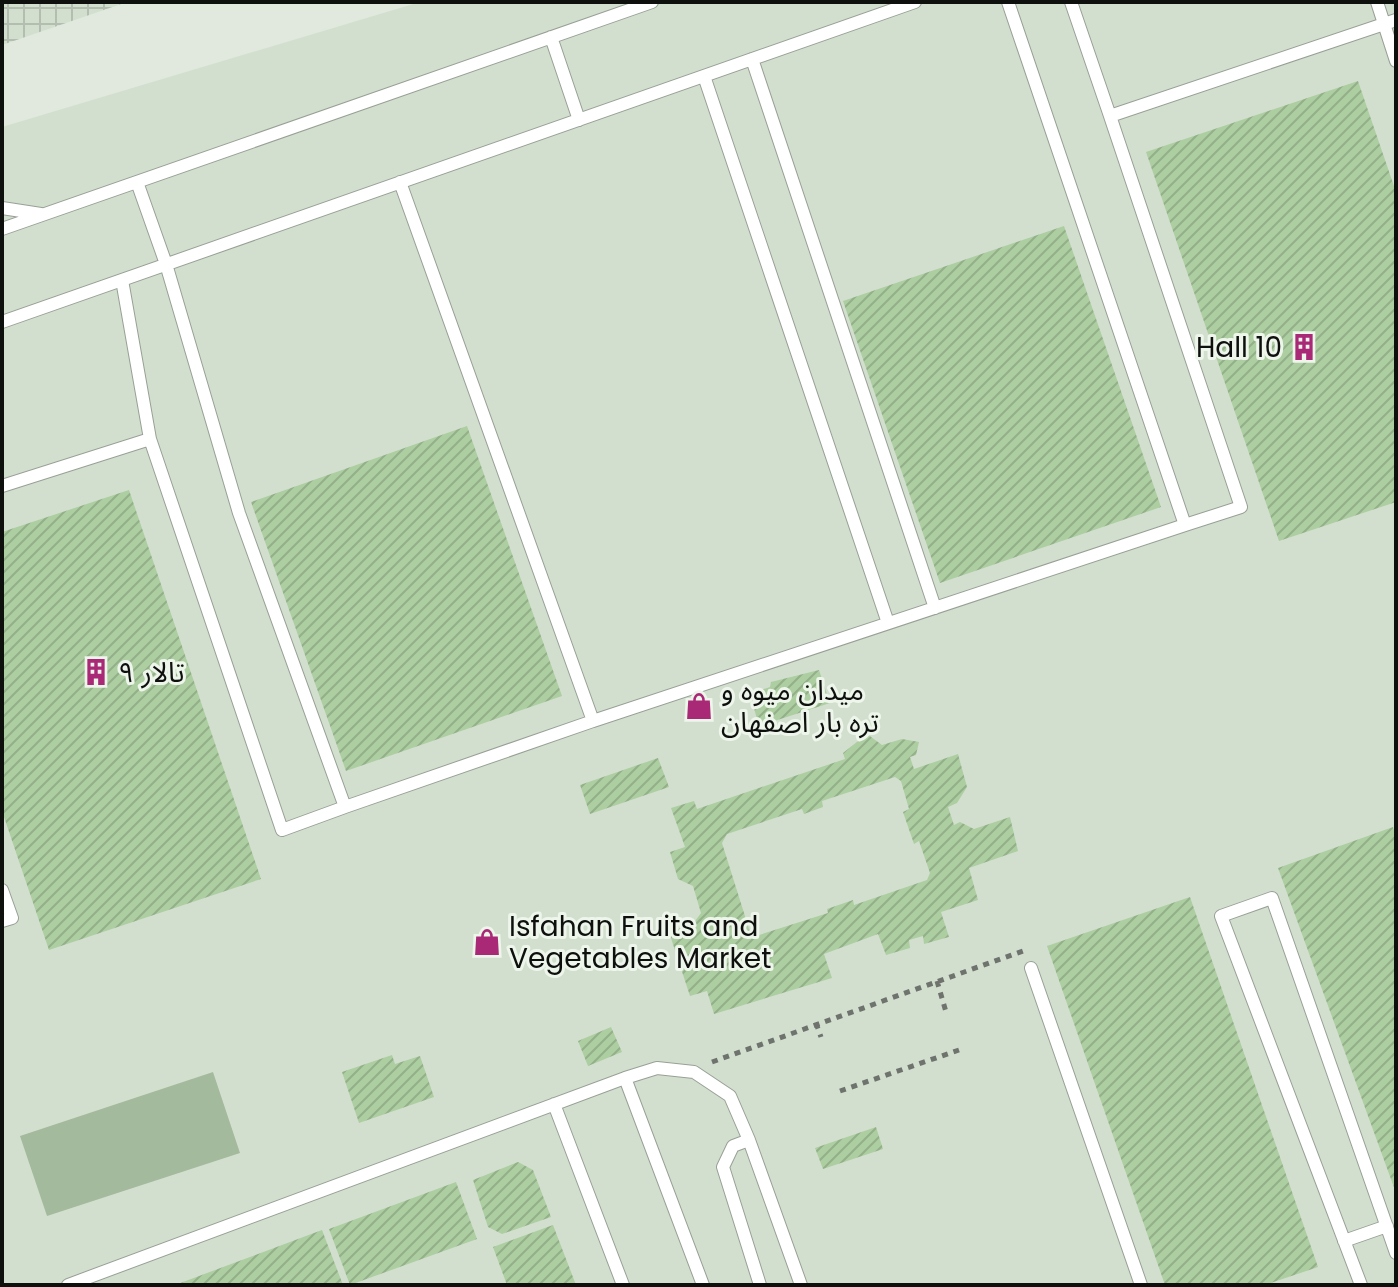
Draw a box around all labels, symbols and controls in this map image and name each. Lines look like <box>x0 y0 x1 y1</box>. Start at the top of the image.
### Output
place label: Hall 10 <box>1196 328 1282 367</box>
building icon: Hall 10 <box>1289 332 1319 362</box>
place label: تالار ۹ <box>118 653 185 692</box>
building icon: تالار ۹ <box>81 657 111 687</box>
place label: میدان میوه و تره بار اصفهان <box>721 671 879 742</box>
shop icon: میدان میوه و تره بار اصفهان <box>684 691 714 721</box>
place label: Isfahan Fruits and Vegetables Market <box>509 907 771 978</box>
shop icon: Isfahan Fruits and Vegetables Market <box>472 927 502 957</box>

